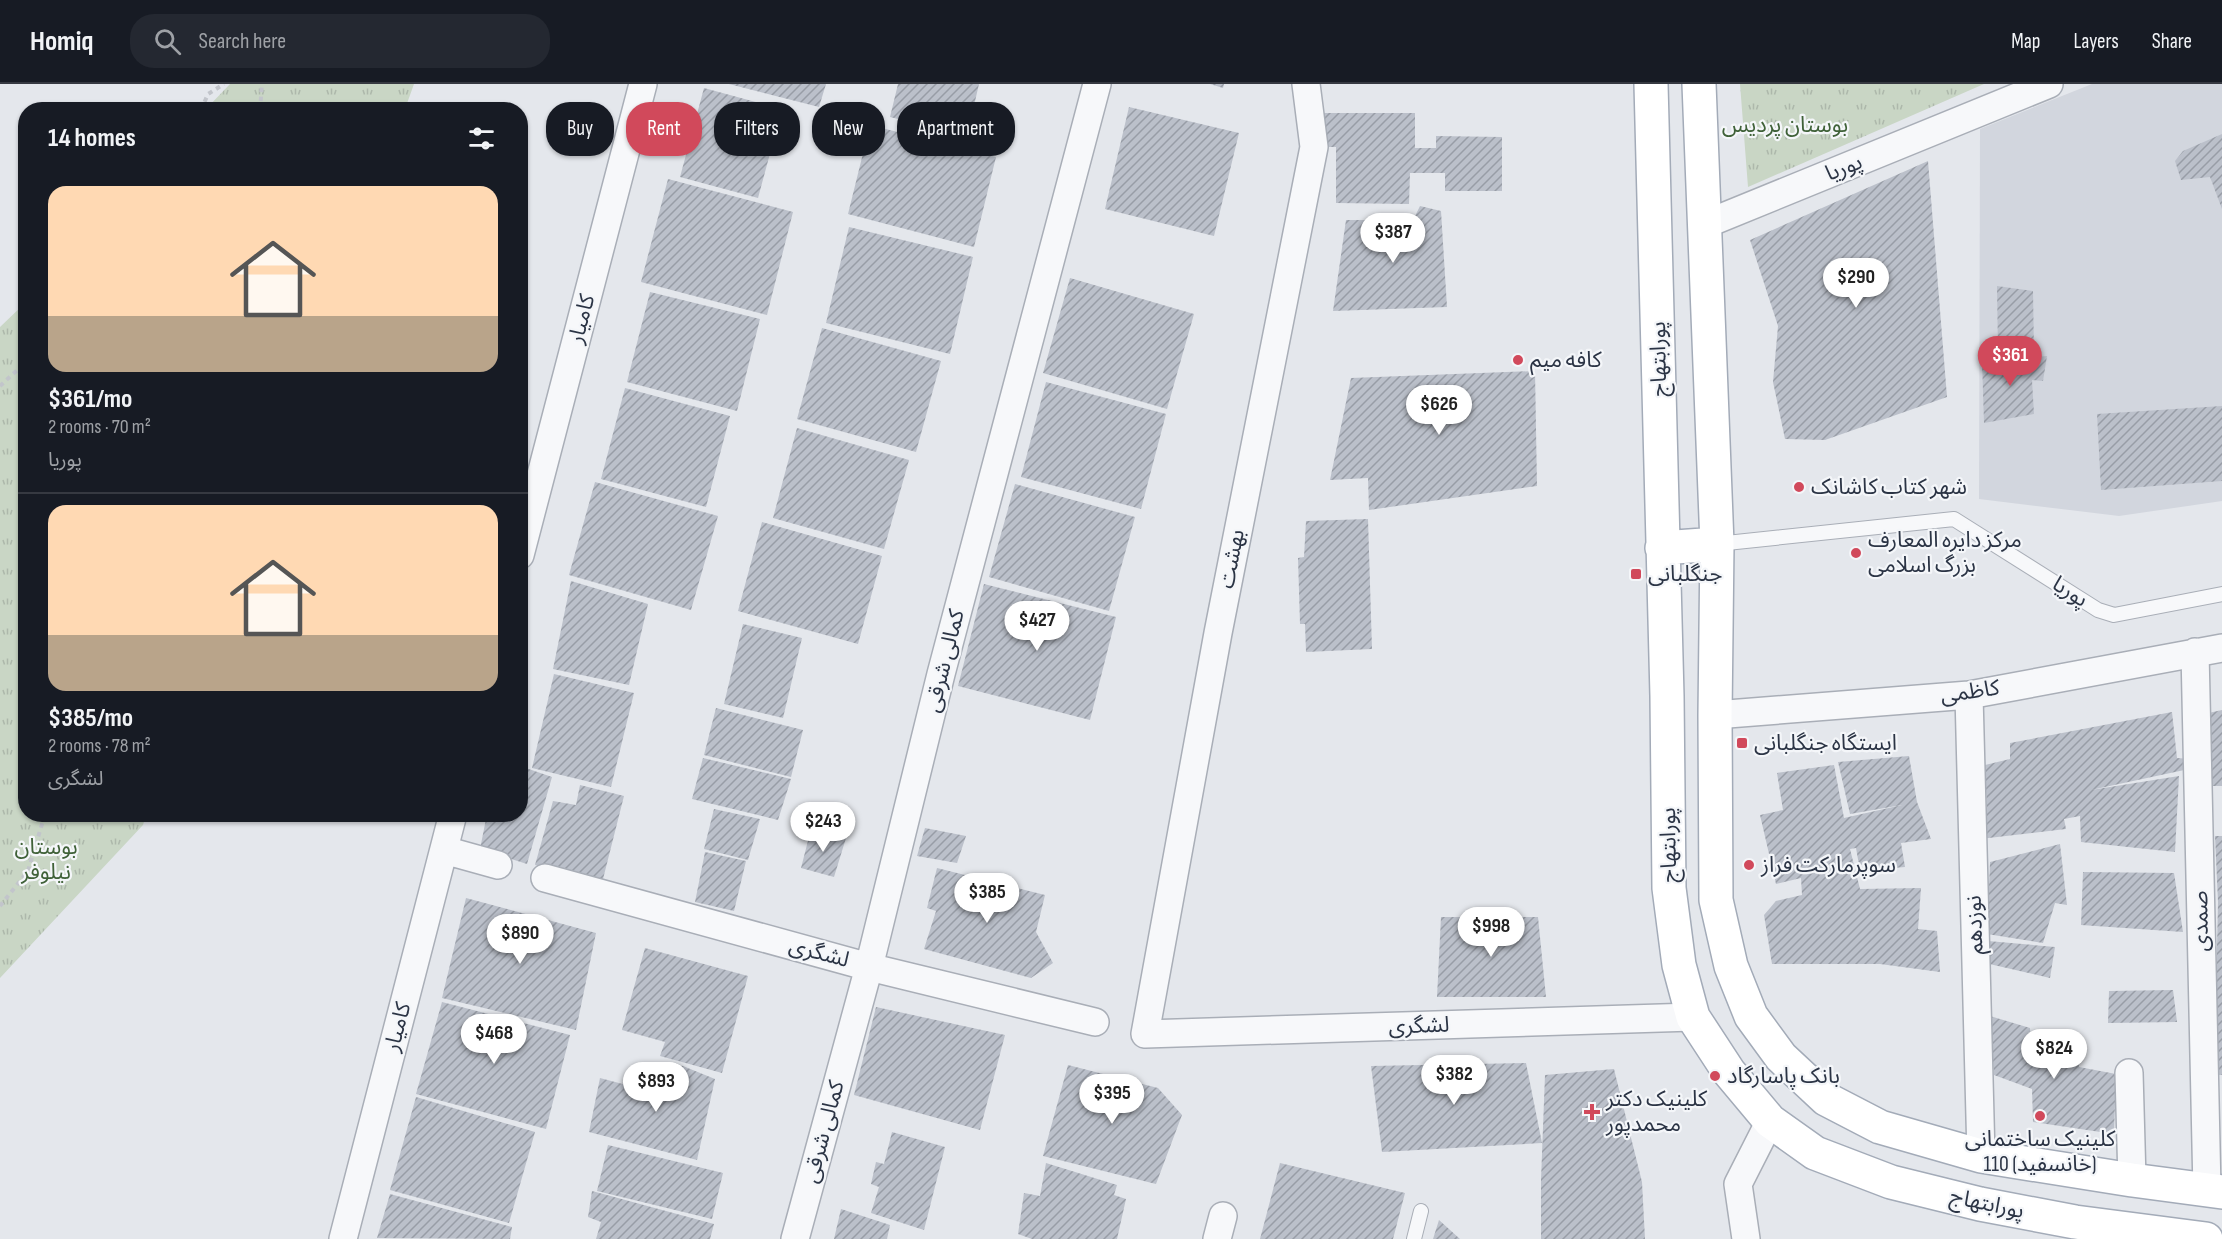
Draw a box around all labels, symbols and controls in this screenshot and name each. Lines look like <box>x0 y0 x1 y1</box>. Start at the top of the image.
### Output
search box <box>130 14 550 68</box>
text: Homiq <box>30 25 94 58</box>
icon: search <box>151 25 184 58</box>
text: Search here <box>199 28 286 55</box>
text: Map <box>2011 29 2040 54</box>
text: Layers <box>2073 29 2119 54</box>
text: Share <box>2152 29 2192 54</box>
chip: Buy <box>546 102 614 156</box>
chip: Rent <box>626 102 702 156</box>
chip: Filters <box>714 102 800 156</box>
chip: New <box>812 102 885 156</box>
chip: Apartment <box>897 102 1015 156</box>
park label: بوستان پردیس <box>1722 112 1848 139</box>
icon: filters <box>465 122 498 155</box>
text: 14 homes <box>48 123 136 154</box>
street label: پوریا <box>1822 148 1866 188</box>
pin: $387 <box>1357 213 1429 264</box>
text: $387 <box>1374 220 1412 244</box>
icon: home <box>219 225 327 333</box>
pin: $290 <box>1820 258 1892 309</box>
text: $290 <box>1837 265 1875 289</box>
street label: کامیار <box>562 291 602 347</box>
street label: پورابتهاج <box>1645 321 1675 397</box>
pin: $361 <box>1974 336 2046 387</box>
text: $361 <box>1992 343 2028 367</box>
place label: کافه میم <box>1530 347 1603 376</box>
marker: کافه میم <box>1511 353 1525 367</box>
text: $361/mo <box>48 384 132 415</box>
pin: $626 <box>1403 385 1475 436</box>
text: $626 <box>1420 392 1458 416</box>
text: 2 rooms · 70 m² <box>48 415 151 439</box>
text: پوریا <box>48 448 82 472</box>
place label: شهر کتاب کاشانک <box>1811 474 1967 501</box>
marker: شهر کتاب کاشانک <box>1792 480 1806 494</box>
street label: بهشت <box>1213 527 1251 591</box>
place label: مرکز دایره المعارف بزرگ اسلامی <box>1868 527 2022 579</box>
icon: home <box>219 544 327 652</box>
marker: مرکز دایره المعارف بزرگ اسلامی <box>1849 546 1863 560</box>
place label: جنگلبانی <box>1648 561 1722 588</box>
marker: جنگلبانی <box>1629 567 1643 581</box>
street label: پوریا <box>2047 571 2093 613</box>
pin: $427 <box>1001 601 1073 652</box>
street label: کمالی شرقی <box>919 606 971 715</box>
text: $427 <box>1018 608 1056 632</box>
street label: کاظمی <box>1939 674 2002 709</box>
text: $385/mo <box>48 703 133 734</box>
place label: ایستگاه جنگلبانی <box>1754 730 1897 757</box>
text: 2 rooms · 78 m² <box>48 734 151 758</box>
marker: ایستگاه جنگلبانی <box>1735 736 1749 750</box>
text: لشگری <box>48 767 103 791</box>
pin: $243 <box>787 802 859 853</box>
street label: پورابتهاج <box>1655 807 1685 883</box>
text: $243 <box>804 809 842 833</box>
park label: بوستان نیلوفر <box>14 834 78 886</box>
place label: سوپرمارکت فراز <box>1760 852 1896 879</box>
marker: سوپرمارکت فراز <box>1742 858 1756 872</box>
pin: $385 <box>951 873 1023 924</box>
text: $385 <box>968 880 1006 904</box>
street label: صمدی <box>2187 890 2215 952</box>
street label: نوزدهم <box>1960 895 1992 955</box>
pin: $998 <box>1455 907 1527 958</box>
pin: $890 <box>484 914 556 965</box>
text: $998 <box>1472 914 1510 938</box>
text: $890 <box>501 921 539 945</box>
street label: لشگری <box>786 932 852 974</box>
street label: کامیار <box>378 999 418 1055</box>
street label: لشگری <box>1388 1011 1450 1041</box>
pin: $468 <box>458 1014 530 1065</box>
text: $468 <box>475 1021 513 1045</box>
pin: $824 <box>2018 1029 2090 1080</box>
text: $824 <box>2035 1036 2073 1060</box>
pin: $382 <box>1418 1055 1490 1106</box>
pin: $893 <box>620 1062 692 1113</box>
text: $382 <box>1435 1062 1473 1086</box>
place label: بانک پاسارگاد <box>1727 1063 1840 1090</box>
text: $893 <box>637 1069 675 1093</box>
marker: بانک پاسارگاد <box>1708 1069 1722 1083</box>
pin: $395 <box>1076 1074 1148 1125</box>
street label: کمالی شرقی <box>797 1077 851 1186</box>
text: $395 <box>1093 1081 1131 1105</box>
place label: کلینیک دکتر محمدپور <box>1605 1086 1708 1138</box>
marker: کلینیک دکتر محمدپور <box>1583 1103 1601 1121</box>
marker: کلینیک ساختمانی 110 (خانسفید) <box>2033 1109 2047 1123</box>
place label: کلینیک ساختمانی 110 (خانسفید) <box>1965 1126 2116 1178</box>
street label: پورابتهاج <box>1947 1183 2027 1227</box>

